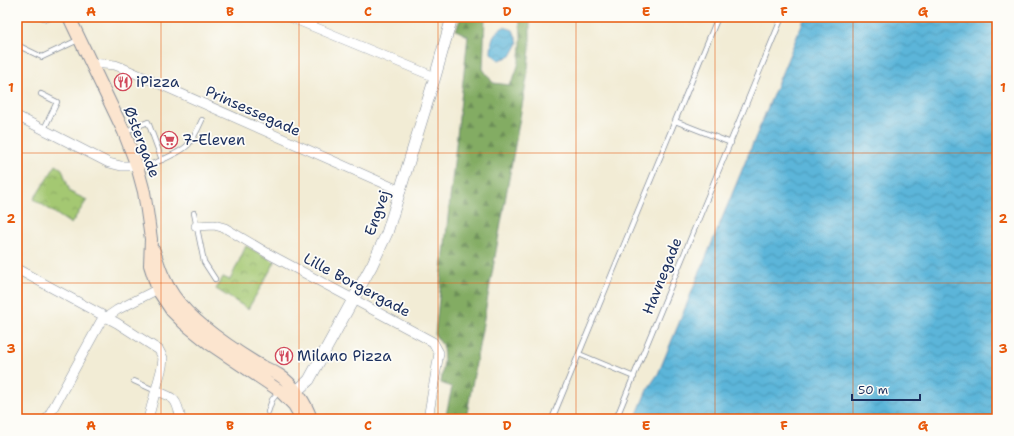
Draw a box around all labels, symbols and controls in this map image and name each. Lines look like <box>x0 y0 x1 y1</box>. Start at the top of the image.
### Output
text: A <box>86 3 96 20</box>
text: B <box>226 3 234 20</box>
text: C <box>364 3 372 20</box>
text: D <box>502 3 512 20</box>
text: E <box>642 3 651 20</box>
text: F <box>780 3 788 20</box>
text: G <box>918 3 929 20</box>
restaurant icon: iPizza <box>113 72 133 92</box>
place label: iPizza <box>136 72 180 92</box>
text: 1 <box>8 79 14 96</box>
text: 1 <box>1000 79 1006 96</box>
street label: Prinsessegade <box>202 81 304 141</box>
street label: Østergade <box>119 103 165 181</box>
supermarket icon: 7-Eleven <box>159 130 179 150</box>
place label: 7-Eleven <box>182 130 245 150</box>
street label: Engvej <box>360 187 394 239</box>
text: 2 <box>6 210 16 227</box>
text: 2 <box>998 210 1008 227</box>
street label: Havnegade <box>638 235 686 317</box>
street label: Lille Borgergade <box>300 248 414 322</box>
text: 3 <box>6 340 16 357</box>
text: 3 <box>998 340 1008 357</box>
restaurant icon: Milano Pizza <box>274 346 294 366</box>
place label: Milano Pizza <box>297 346 392 366</box>
scale bar <box>852 376 920 402</box>
text: 50 m <box>858 382 888 398</box>
text: A <box>86 417 96 434</box>
text: B <box>226 417 234 434</box>
text: C <box>364 417 372 434</box>
text: D <box>502 417 512 434</box>
text: E <box>642 417 651 434</box>
text: F <box>780 417 788 434</box>
text: G <box>918 417 929 434</box>

